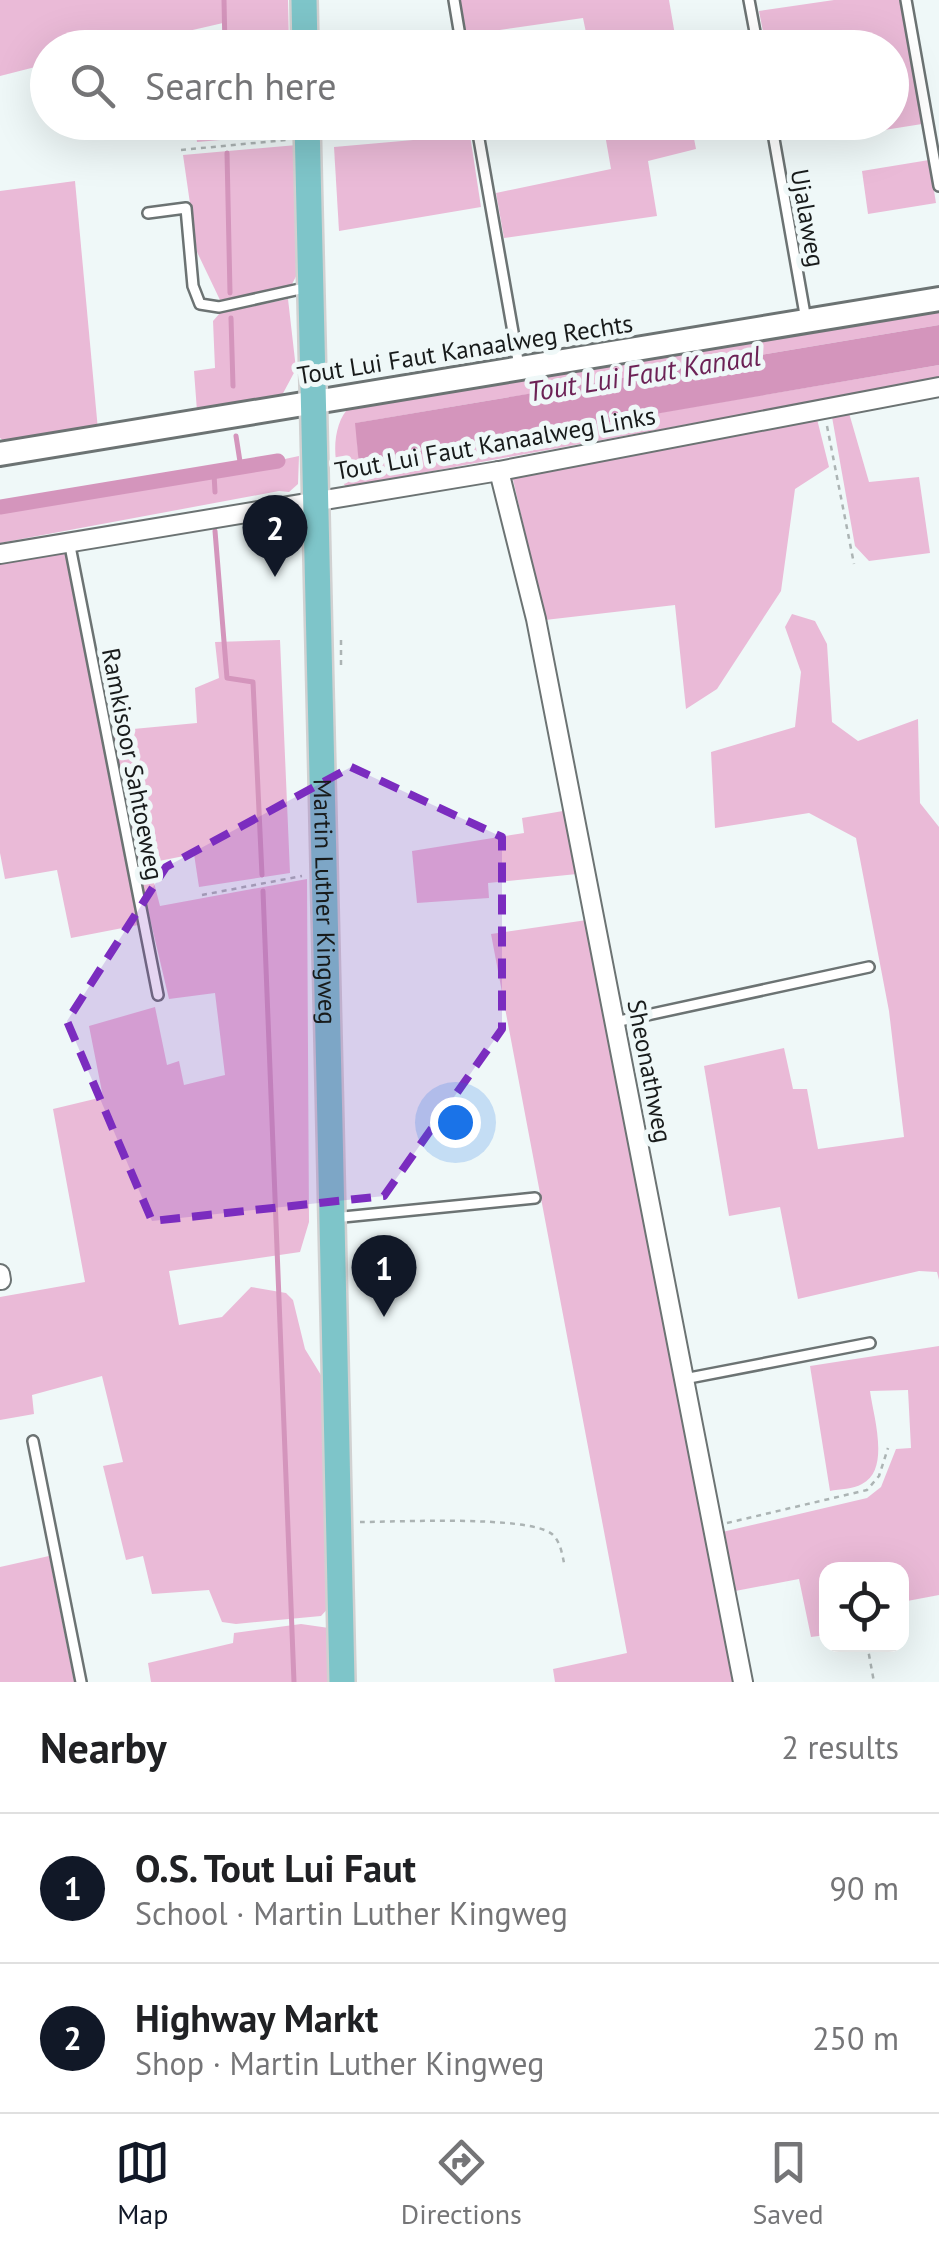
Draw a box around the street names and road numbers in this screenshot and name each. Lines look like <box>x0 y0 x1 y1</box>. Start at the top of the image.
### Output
street label: Ujalaweg <box>784 166 832 270</box>
street label: Tout Lui Faut Kanaalweg Rechts <box>295 307 635 391</box>
street label: Tout Lui Faut Kanaalweg Links <box>332 399 658 487</box>
street label: Ramkisoor Sahtoeweg <box>95 645 171 883</box>
street label: Martin Luther Kingweg <box>307 778 344 1025</box>
street label: Sheonathweg <box>620 997 680 1145</box>

